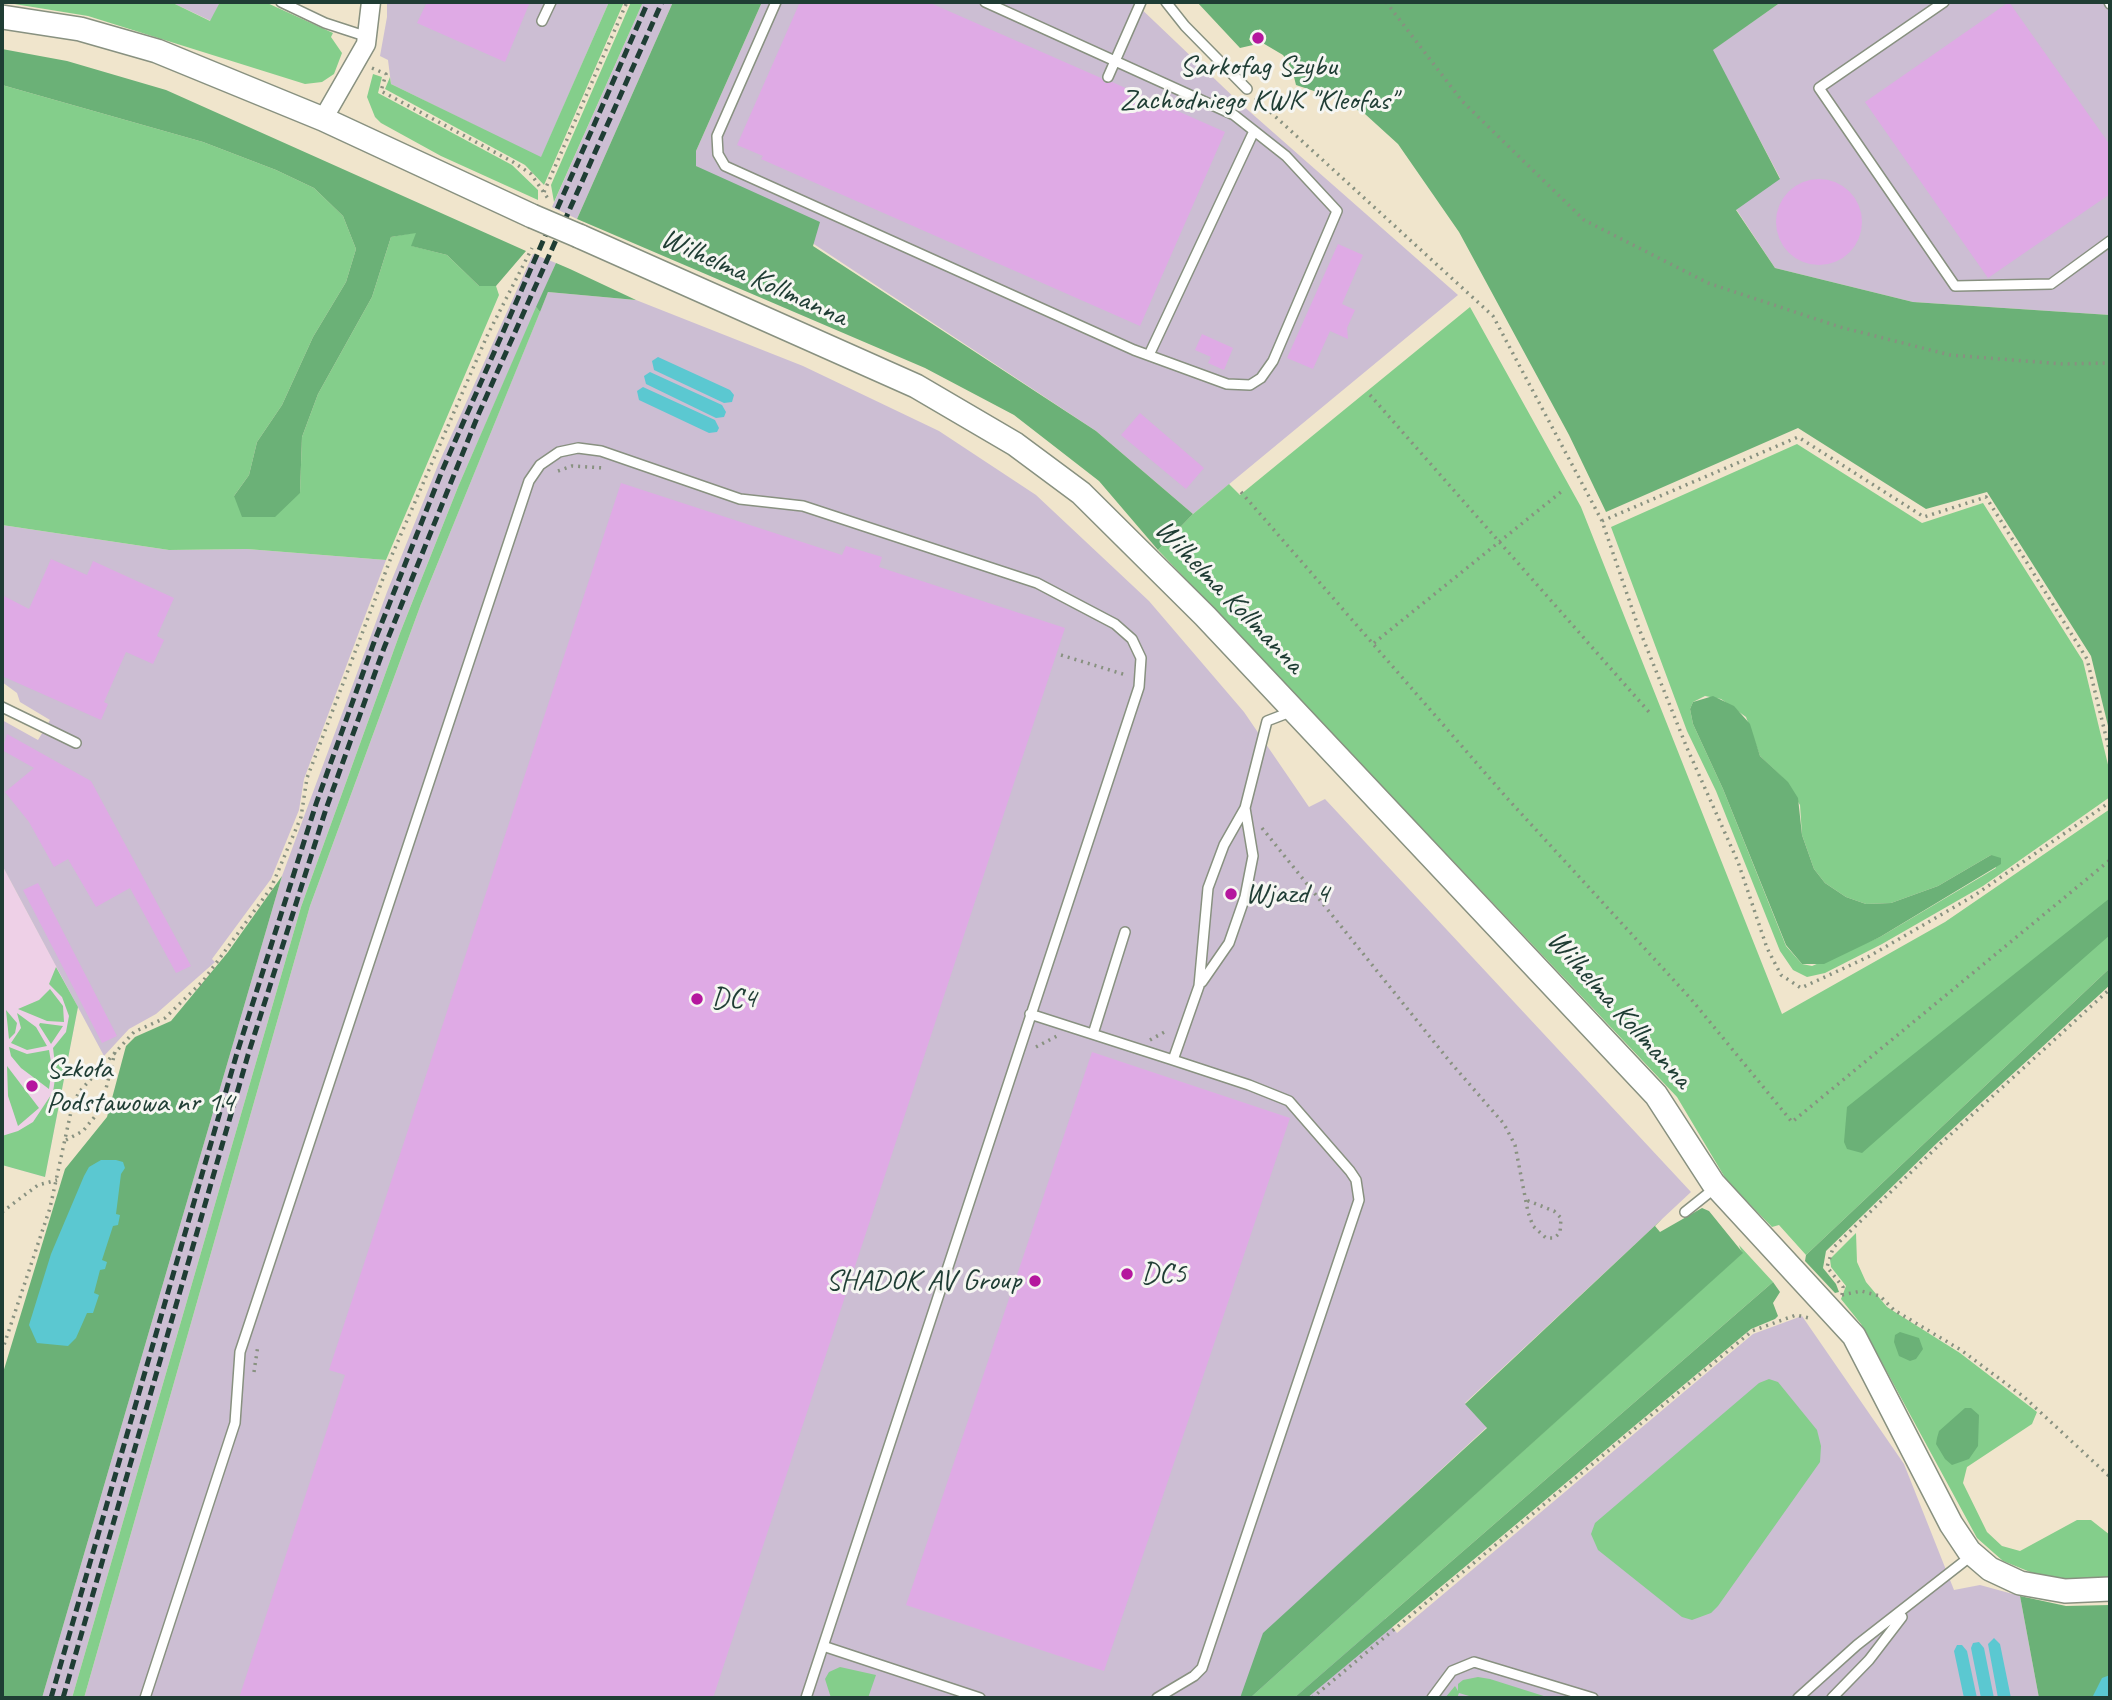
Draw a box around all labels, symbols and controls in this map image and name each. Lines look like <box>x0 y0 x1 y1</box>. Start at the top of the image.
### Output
marker: Sarkofag Szybu Zachodniego KWK "Kleofas" <box>1250 30 1266 46</box>
place label: Sarkofag Szybu Zachodniego KWK "Kleofas" <box>1120 49 1396 119</box>
street label: Wilhelma Kollmanna <box>655 221 853 335</box>
street label: Wilhelma Kollmanna <box>1146 512 1312 682</box>
place label: Wjazd 4 <box>1245 876 1329 912</box>
marker: Wjazd 4 <box>1223 886 1239 902</box>
street label: Wilhelma Kollmanna <box>1539 924 1699 1096</box>
place label: DC4 <box>711 981 756 1017</box>
marker: DC4 <box>689 991 705 1007</box>
place label: Szkoła Podstawowa nr 14 <box>46 1051 234 1122</box>
marker: Szkoła Podstawowa nr 14 <box>24 1078 40 1094</box>
place label: DC5 <box>1141 1256 1186 1292</box>
place label: SHADOK AV Group <box>826 1263 1021 1299</box>
marker: DC5 <box>1119 1266 1135 1282</box>
marker: SHADOK AV Group <box>1027 1273 1043 1289</box>

